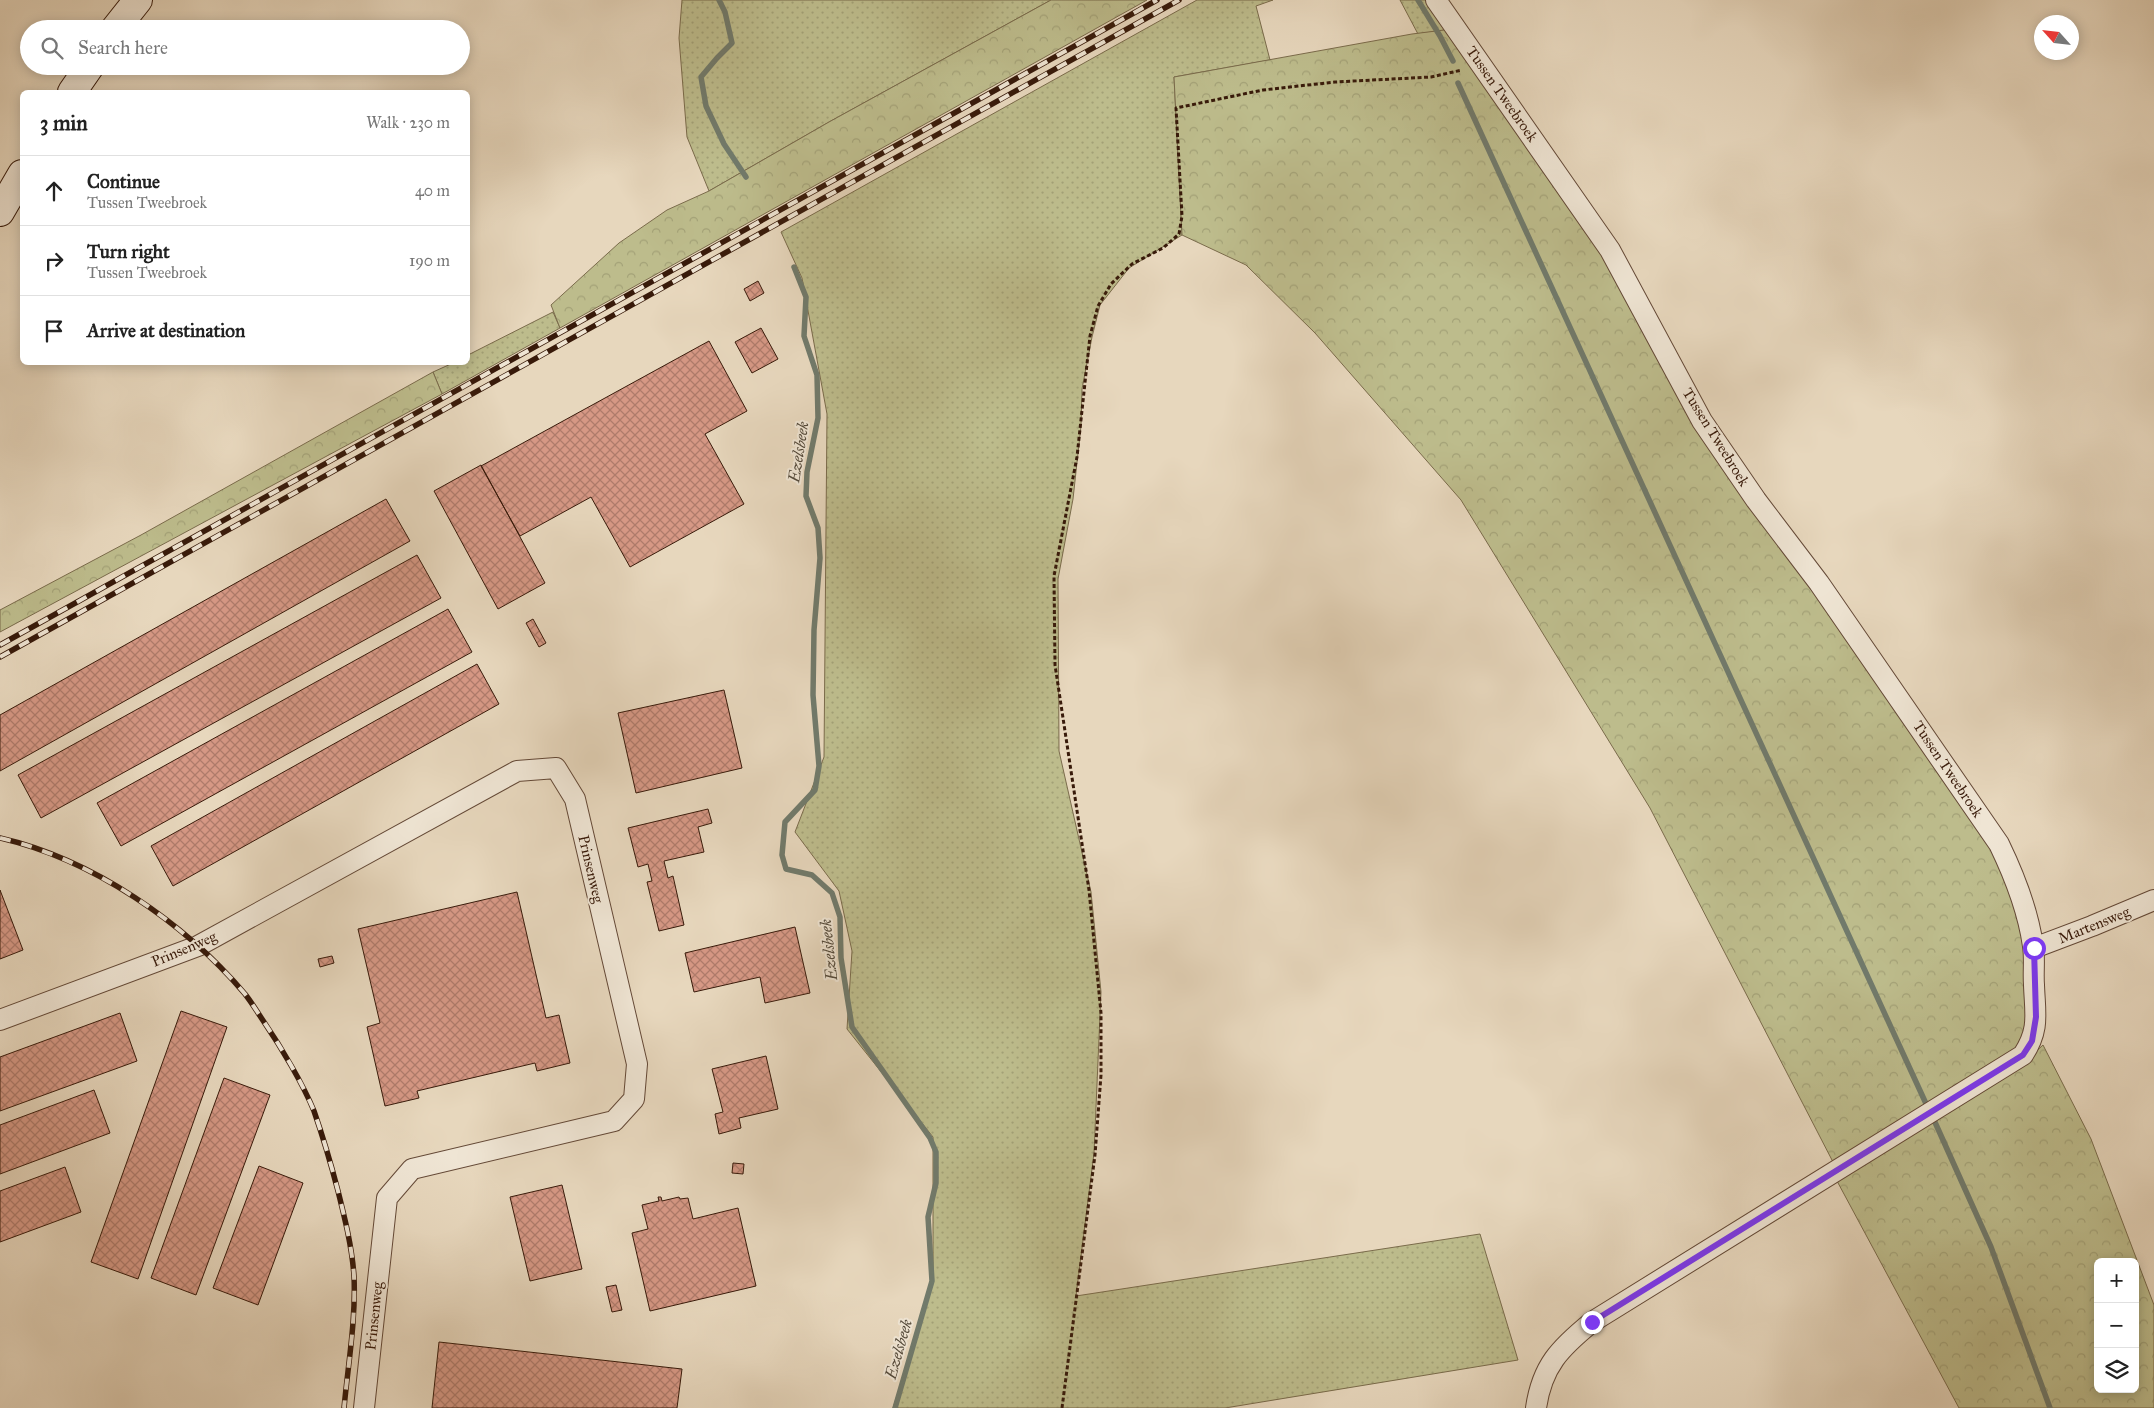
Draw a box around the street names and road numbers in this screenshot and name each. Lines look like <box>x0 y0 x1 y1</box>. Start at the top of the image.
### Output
street label: Tussen Tweebroek <box>1462 43 1542 145</box>
street label: Tussen Tweebroek <box>1679 385 1753 489</box>
street label: Tussen Tweebroek <box>1909 717 1987 821</box>
street label: Prinsenweg <box>574 833 608 906</box>
street label: Martensweg <box>2056 902 2133 947</box>
street label: Prinsenweg <box>149 927 220 971</box>
street label: Prinsenweg <box>361 1280 387 1351</box>

